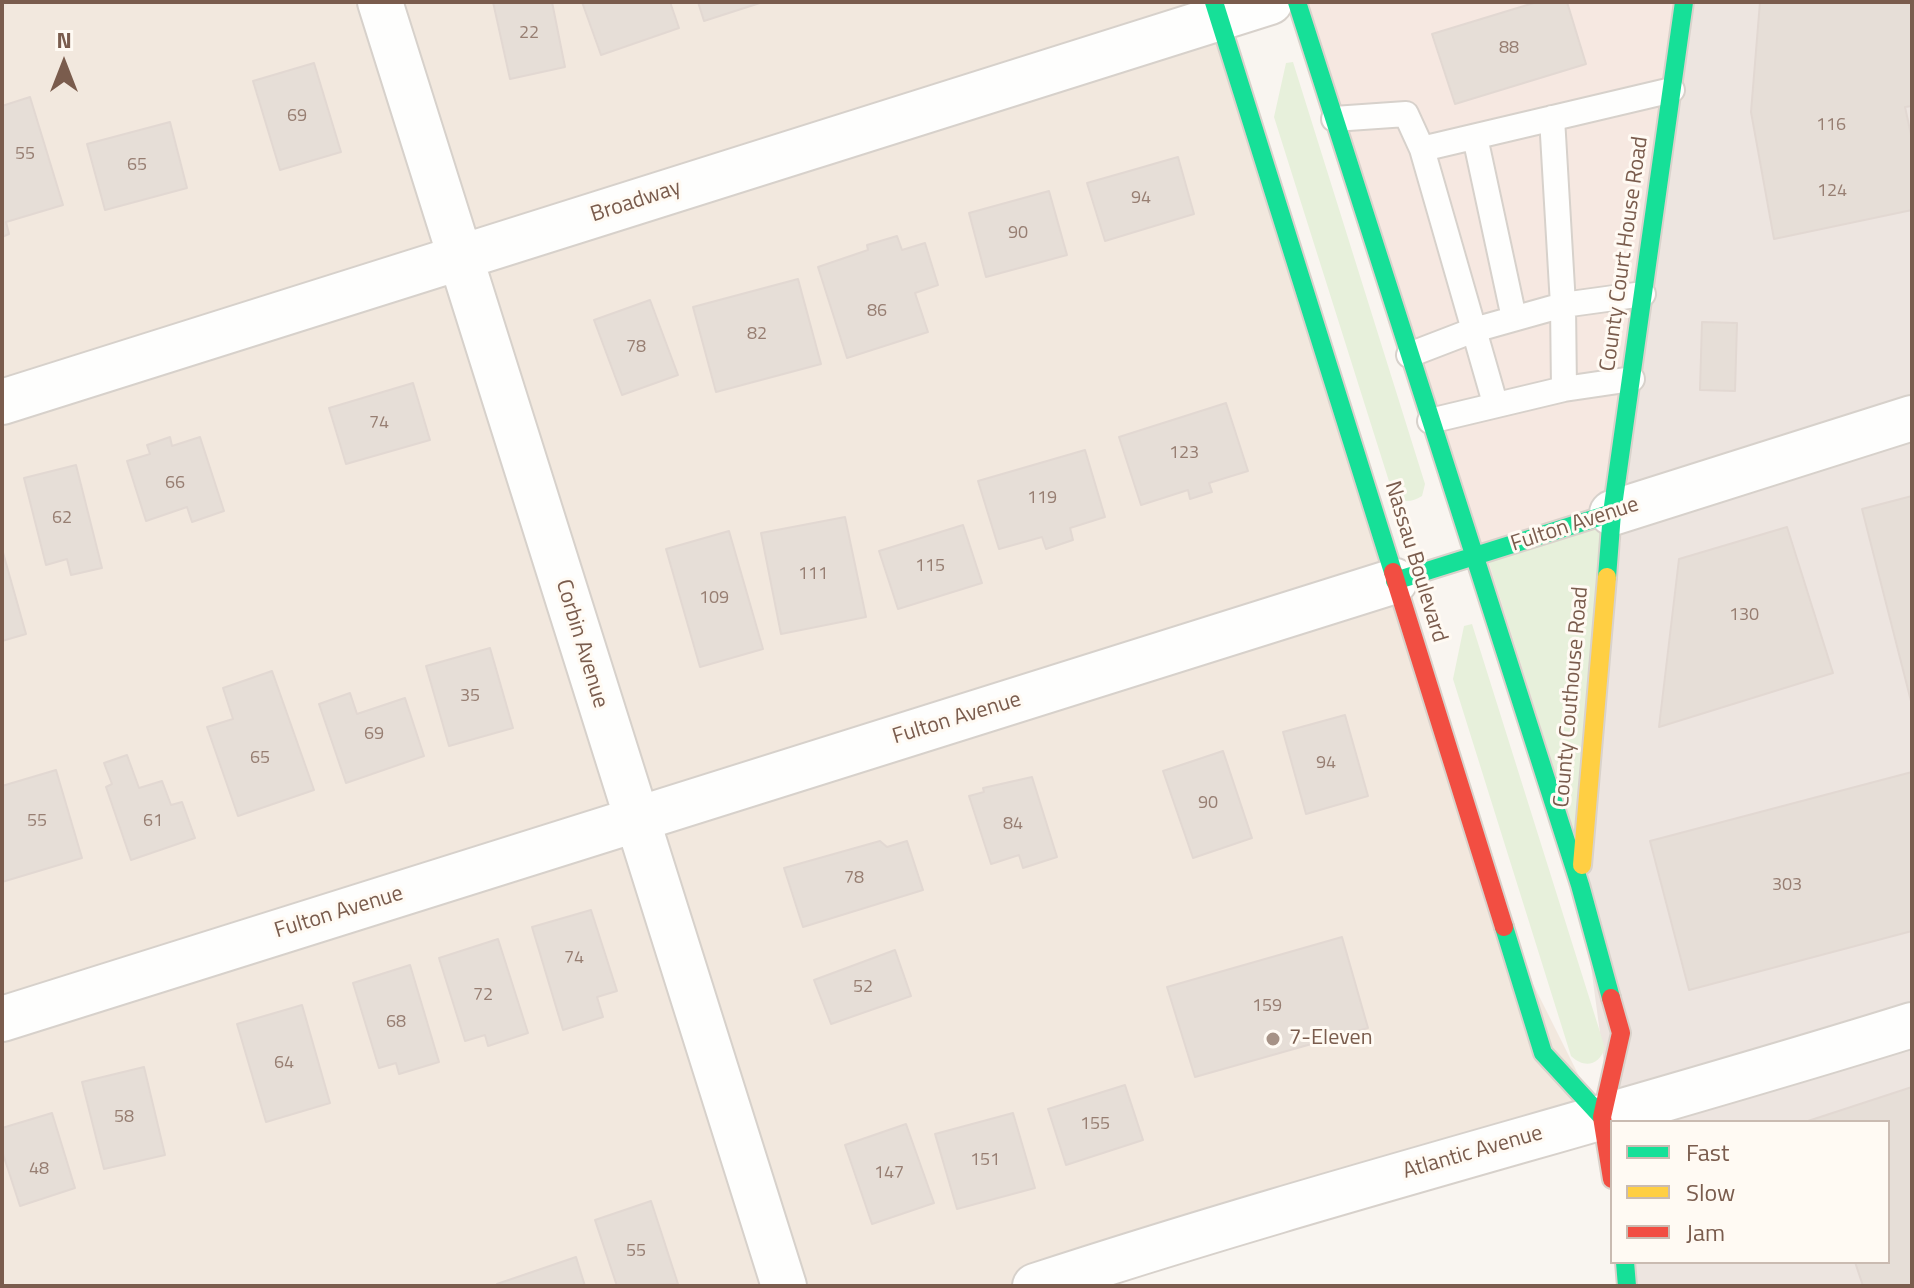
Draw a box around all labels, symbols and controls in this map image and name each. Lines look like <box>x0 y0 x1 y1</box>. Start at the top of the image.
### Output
text: N <box>56 23 72 57</box>
house number: 22 <box>519 23 539 45</box>
north arrow <box>24 24 104 104</box>
house number: 88 <box>1499 38 1519 60</box>
house number: 69 <box>287 106 307 128</box>
house number: 116 <box>1816 115 1846 137</box>
street label: County Court House Road <box>1595 135 1655 373</box>
house number: 55 <box>15 144 35 166</box>
house number: 65 <box>127 155 147 177</box>
street label: Broadway <box>588 175 684 229</box>
house number: 124 <box>1817 181 1847 203</box>
house number: 94 <box>1131 188 1151 210</box>
house number: 90 <box>1008 223 1028 245</box>
house number: 86 <box>867 301 887 323</box>
house number: 82 <box>747 324 767 346</box>
house number: 78 <box>626 337 646 359</box>
house number: 74 <box>369 413 389 435</box>
house number: 123 <box>1169 443 1199 465</box>
house number: 66 <box>165 473 185 495</box>
street label: Nassau Boulevard <box>1378 478 1452 646</box>
house number: 119 <box>1027 488 1057 510</box>
street label: Fulton Avenue <box>1508 492 1642 558</box>
house number: 62 <box>52 508 72 530</box>
house number: 115 <box>915 556 945 578</box>
house number: 111 <box>798 564 828 586</box>
street label: Corbin Avenue <box>549 577 613 711</box>
street label: County Couthouse Road <box>1549 585 1595 809</box>
house number: 109 <box>699 588 729 610</box>
house number: 130 <box>1729 605 1759 627</box>
house number: 35 <box>460 686 480 708</box>
street label: Fulton Avenue <box>890 687 1024 751</box>
house number: 69 <box>364 724 384 746</box>
house number: 65 <box>250 748 270 770</box>
house number: 94 <box>1316 753 1336 775</box>
house number: 90 <box>1198 793 1218 815</box>
house number: 55 <box>27 811 47 833</box>
house number: 61 <box>143 811 163 833</box>
house number: 84 <box>1003 814 1023 836</box>
house number: 78 <box>844 868 864 890</box>
house number: 303 <box>1772 875 1802 897</box>
street label: Fulton Avenue <box>272 881 406 945</box>
house number: 74 <box>564 948 584 970</box>
house number: 52 <box>853 977 873 999</box>
house number: 72 <box>473 985 493 1007</box>
house number: 159 <box>1252 996 1282 1018</box>
house number: 68 <box>386 1012 406 1034</box>
place label: 7-Eleven <box>1289 1026 1372 1052</box>
marker: 7-Eleven <box>1264 1030 1282 1048</box>
house number: 64 <box>274 1053 294 1075</box>
house number: 58 <box>114 1107 134 1129</box>
house number: 155 <box>1080 1114 1110 1136</box>
street label: Atlantic Avenue <box>1400 1120 1546 1186</box>
legend <box>1610 1120 1890 1264</box>
text: Fast <box>1686 1134 1729 1170</box>
house number: 151 <box>970 1150 1000 1172</box>
house number: 48 <box>29 1159 49 1181</box>
house number: 147 <box>874 1163 904 1185</box>
text: Slow <box>1686 1174 1735 1210</box>
text: Jam <box>1686 1214 1725 1250</box>
house number: 55 <box>626 1241 646 1263</box>

